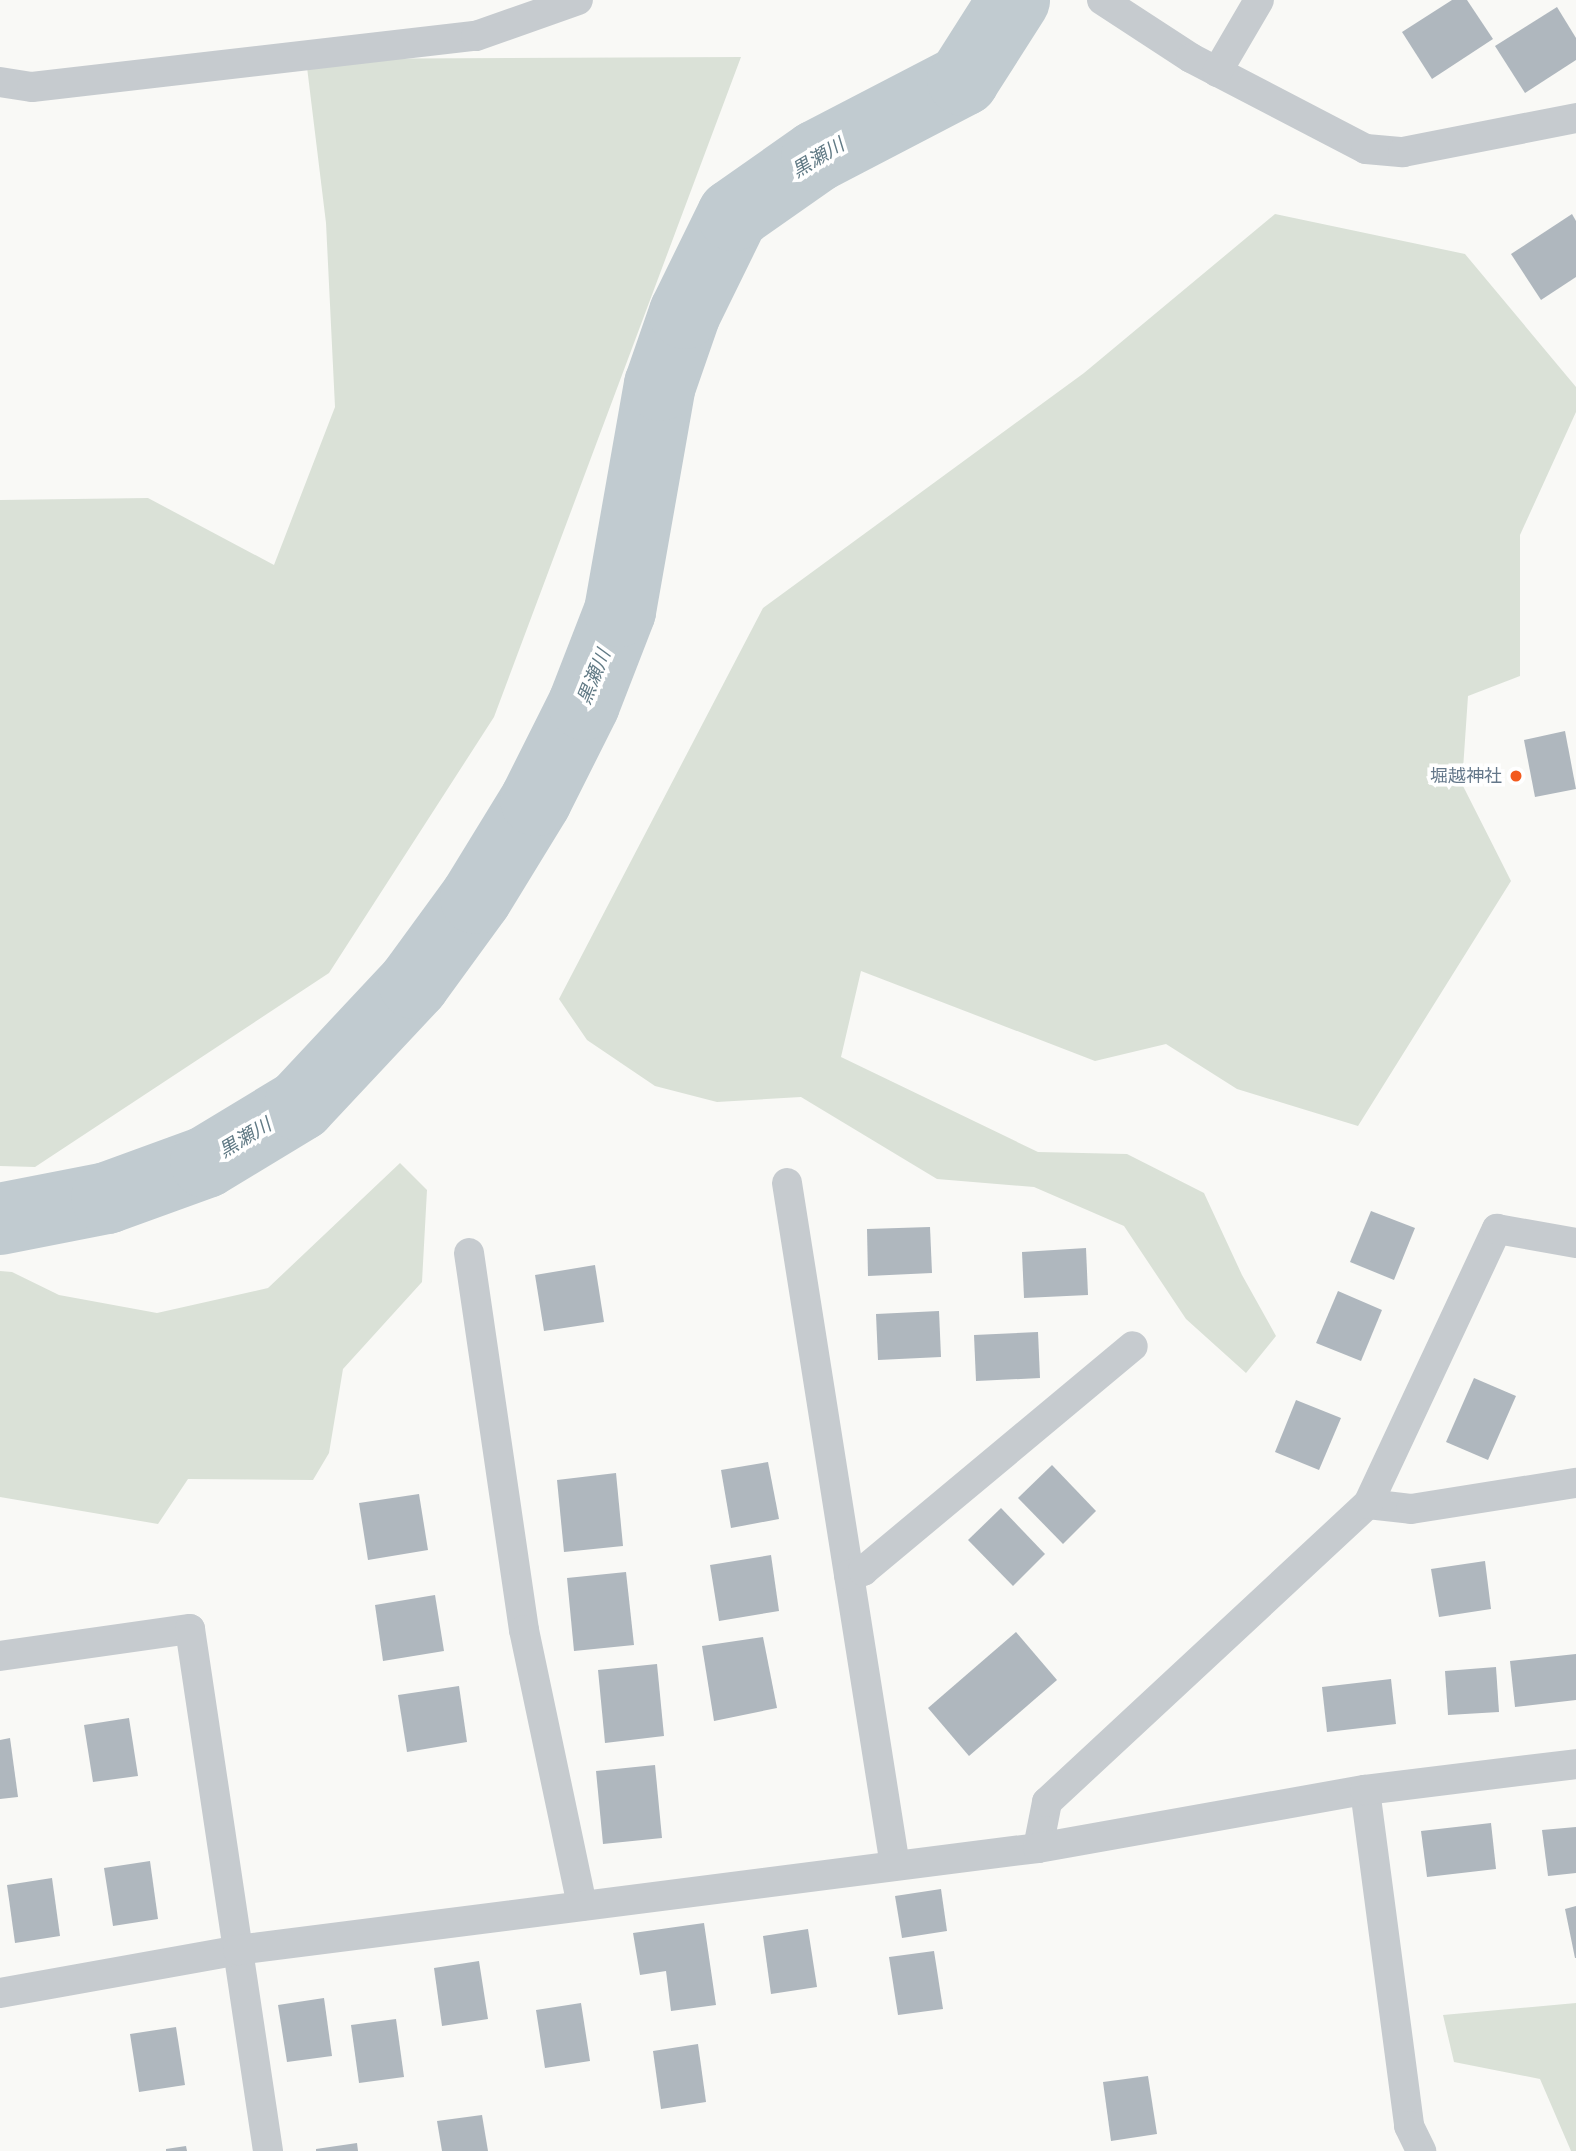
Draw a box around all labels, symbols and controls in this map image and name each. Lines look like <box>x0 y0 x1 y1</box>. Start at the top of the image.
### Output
water label: 黒瀬川 <box>788 134 848 182</box>
water label: 黒瀬川 <box>573 646 615 708</box>
place label: 堀越神社 <box>1430 765 1502 787</box>
marker: 堀越神社 <box>1508 768 1524 784</box>
water label: 黒瀬川 <box>215 1114 275 1162</box>

